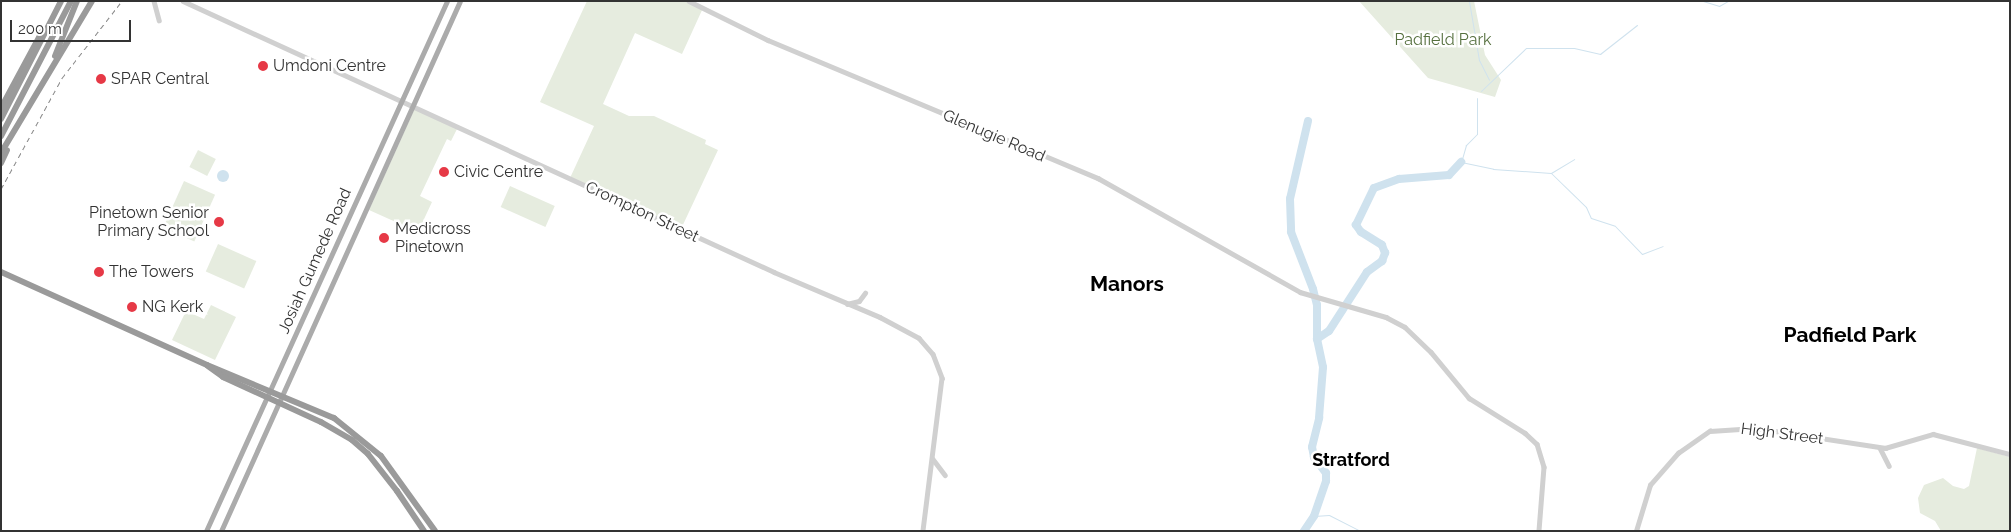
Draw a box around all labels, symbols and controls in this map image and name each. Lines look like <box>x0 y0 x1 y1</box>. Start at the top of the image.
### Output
scale bar <box>12 10 134 42</box>
text: 200 m <box>18 20 62 38</box>
park label: Padfield Park <box>1394 30 1492 50</box>
place label: Umdoni Centre <box>273 56 386 76</box>
marker: Umdoni Centre <box>257 60 269 72</box>
place label: SPAR Central <box>111 69 209 89</box>
marker: SPAR Central <box>95 73 107 85</box>
street label: Glenugie Road <box>940 106 1048 166</box>
place label: Civic Centre <box>454 162 543 182</box>
marker: Civic Centre <box>438 166 450 178</box>
street label: Crompton Street <box>582 177 702 247</box>
street label: Josiah Gumede Road <box>274 185 356 337</box>
place label: Pinetown Senior Primary School <box>89 203 209 241</box>
marker: Pinetown Senior Primary School <box>213 216 225 228</box>
place label: Medicross Pinetown <box>395 219 471 257</box>
marker: Medicross Pinetown <box>377 231 391 245</box>
place label: The Towers <box>109 262 194 282</box>
marker: The Towers <box>93 266 105 278</box>
district label: Manors <box>1090 271 1164 297</box>
place label: NG Kerk <box>142 297 203 317</box>
marker: NG Kerk <box>126 301 138 313</box>
district label: Padfield Park <box>1783 322 1917 348</box>
street label: High Street <box>1740 419 1824 449</box>
district label: Stratford <box>1312 449 1390 471</box>

